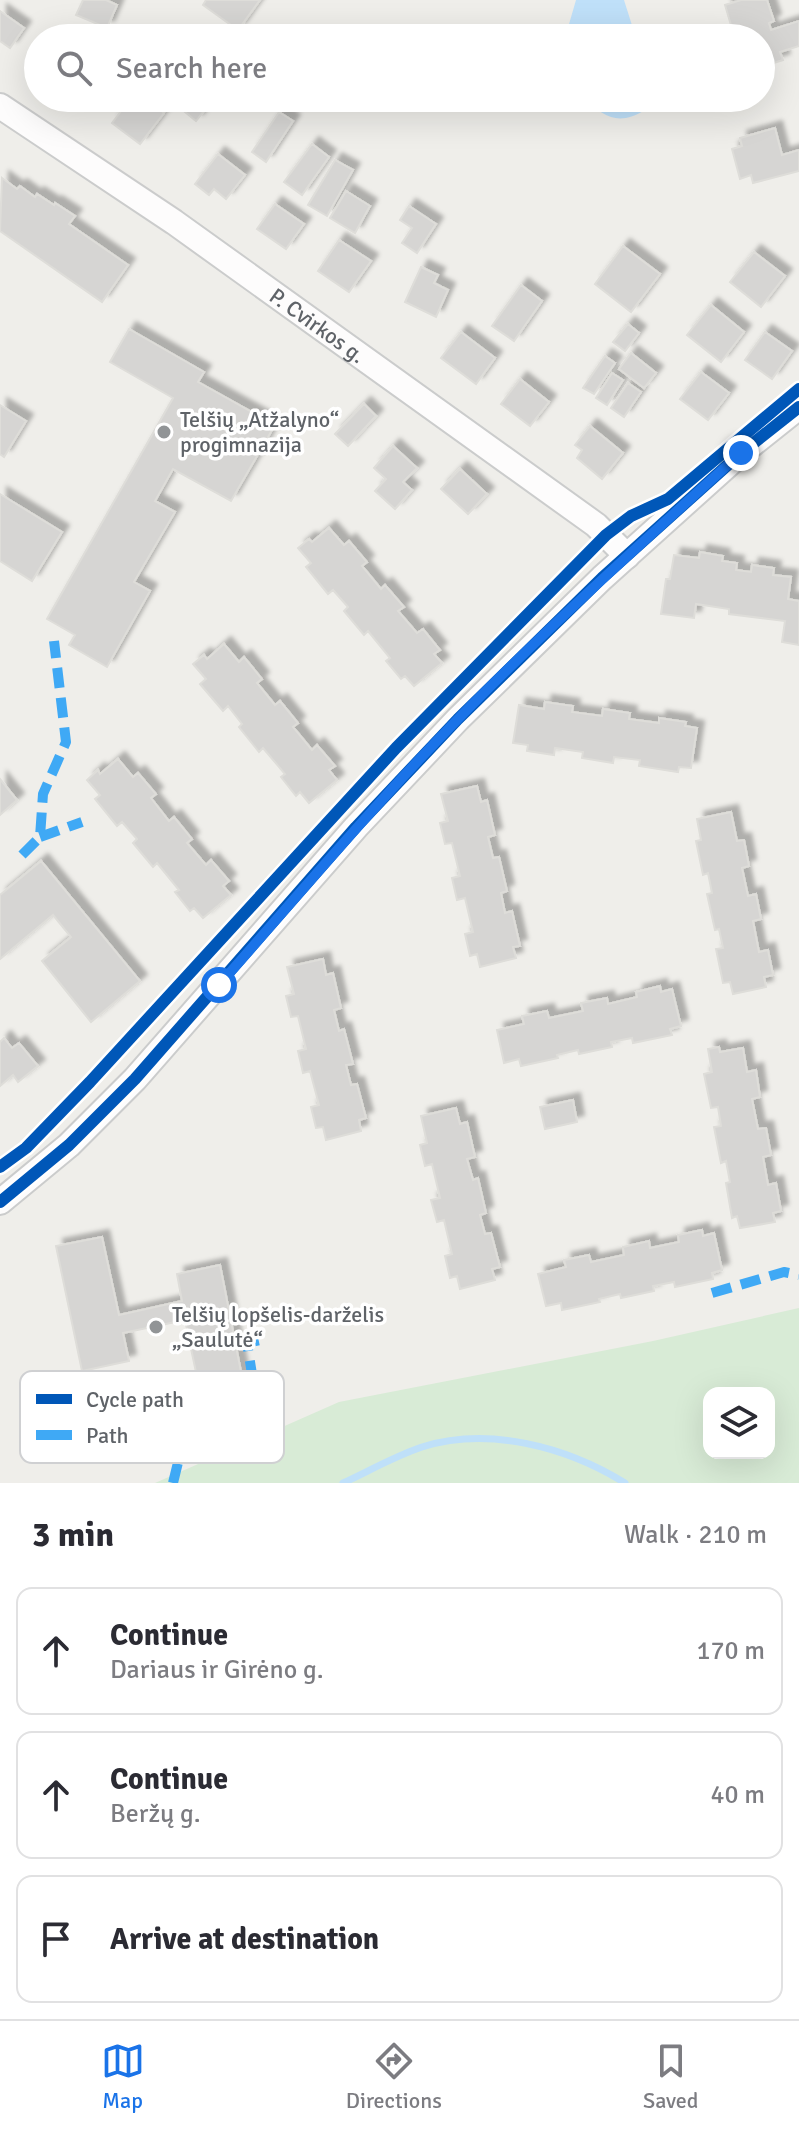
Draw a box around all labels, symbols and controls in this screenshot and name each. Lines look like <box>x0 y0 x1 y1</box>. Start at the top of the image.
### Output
search box <box>24 24 775 112</box>
icon: search <box>52 46 96 90</box>
text: Search here <box>116 50 267 87</box>
street label: P. Cvirkos g. <box>264 282 370 369</box>
place label: Telšių „Atžalyno“ progimnazija <box>180 406 339 458</box>
marker: Telšių „Atžalyno“ progimnazija <box>155 423 173 441</box>
route end <box>723 435 759 471</box>
route start <box>201 967 237 1003</box>
place label: Telšių lopšelis-darželis „Saulutė“ <box>172 1301 384 1353</box>
marker: Telšių lopšelis-darželis „Saulutė“ <box>147 1318 165 1336</box>
legend <box>20 1371 284 1463</box>
text: Cycle path <box>86 1386 184 1413</box>
map controls <box>703 1387 775 1459</box>
button: layers <box>703 1387 775 1459</box>
text: Path <box>86 1422 129 1449</box>
text: 3 min <box>32 1514 114 1556</box>
text: Walk · 210 m <box>624 1519 767 1551</box>
text: Continue <box>110 1617 228 1654</box>
icon: ahead <box>34 1629 78 1673</box>
text: 170 m <box>696 1635 765 1667</box>
text: Dariaus ir Girėno g. <box>110 1654 324 1686</box>
text: Continue <box>110 1761 228 1798</box>
icon: ahead <box>34 1773 78 1817</box>
text: 40 m <box>710 1779 765 1811</box>
text: Beržų g. <box>110 1798 201 1830</box>
icon: arrive <box>34 1917 78 1961</box>
text: Arrive at destination <box>110 1921 379 1958</box>
tab: Map <box>101 2039 145 2114</box>
tab: Directions <box>346 2039 442 2114</box>
tab: Saved <box>643 2039 698 2114</box>

